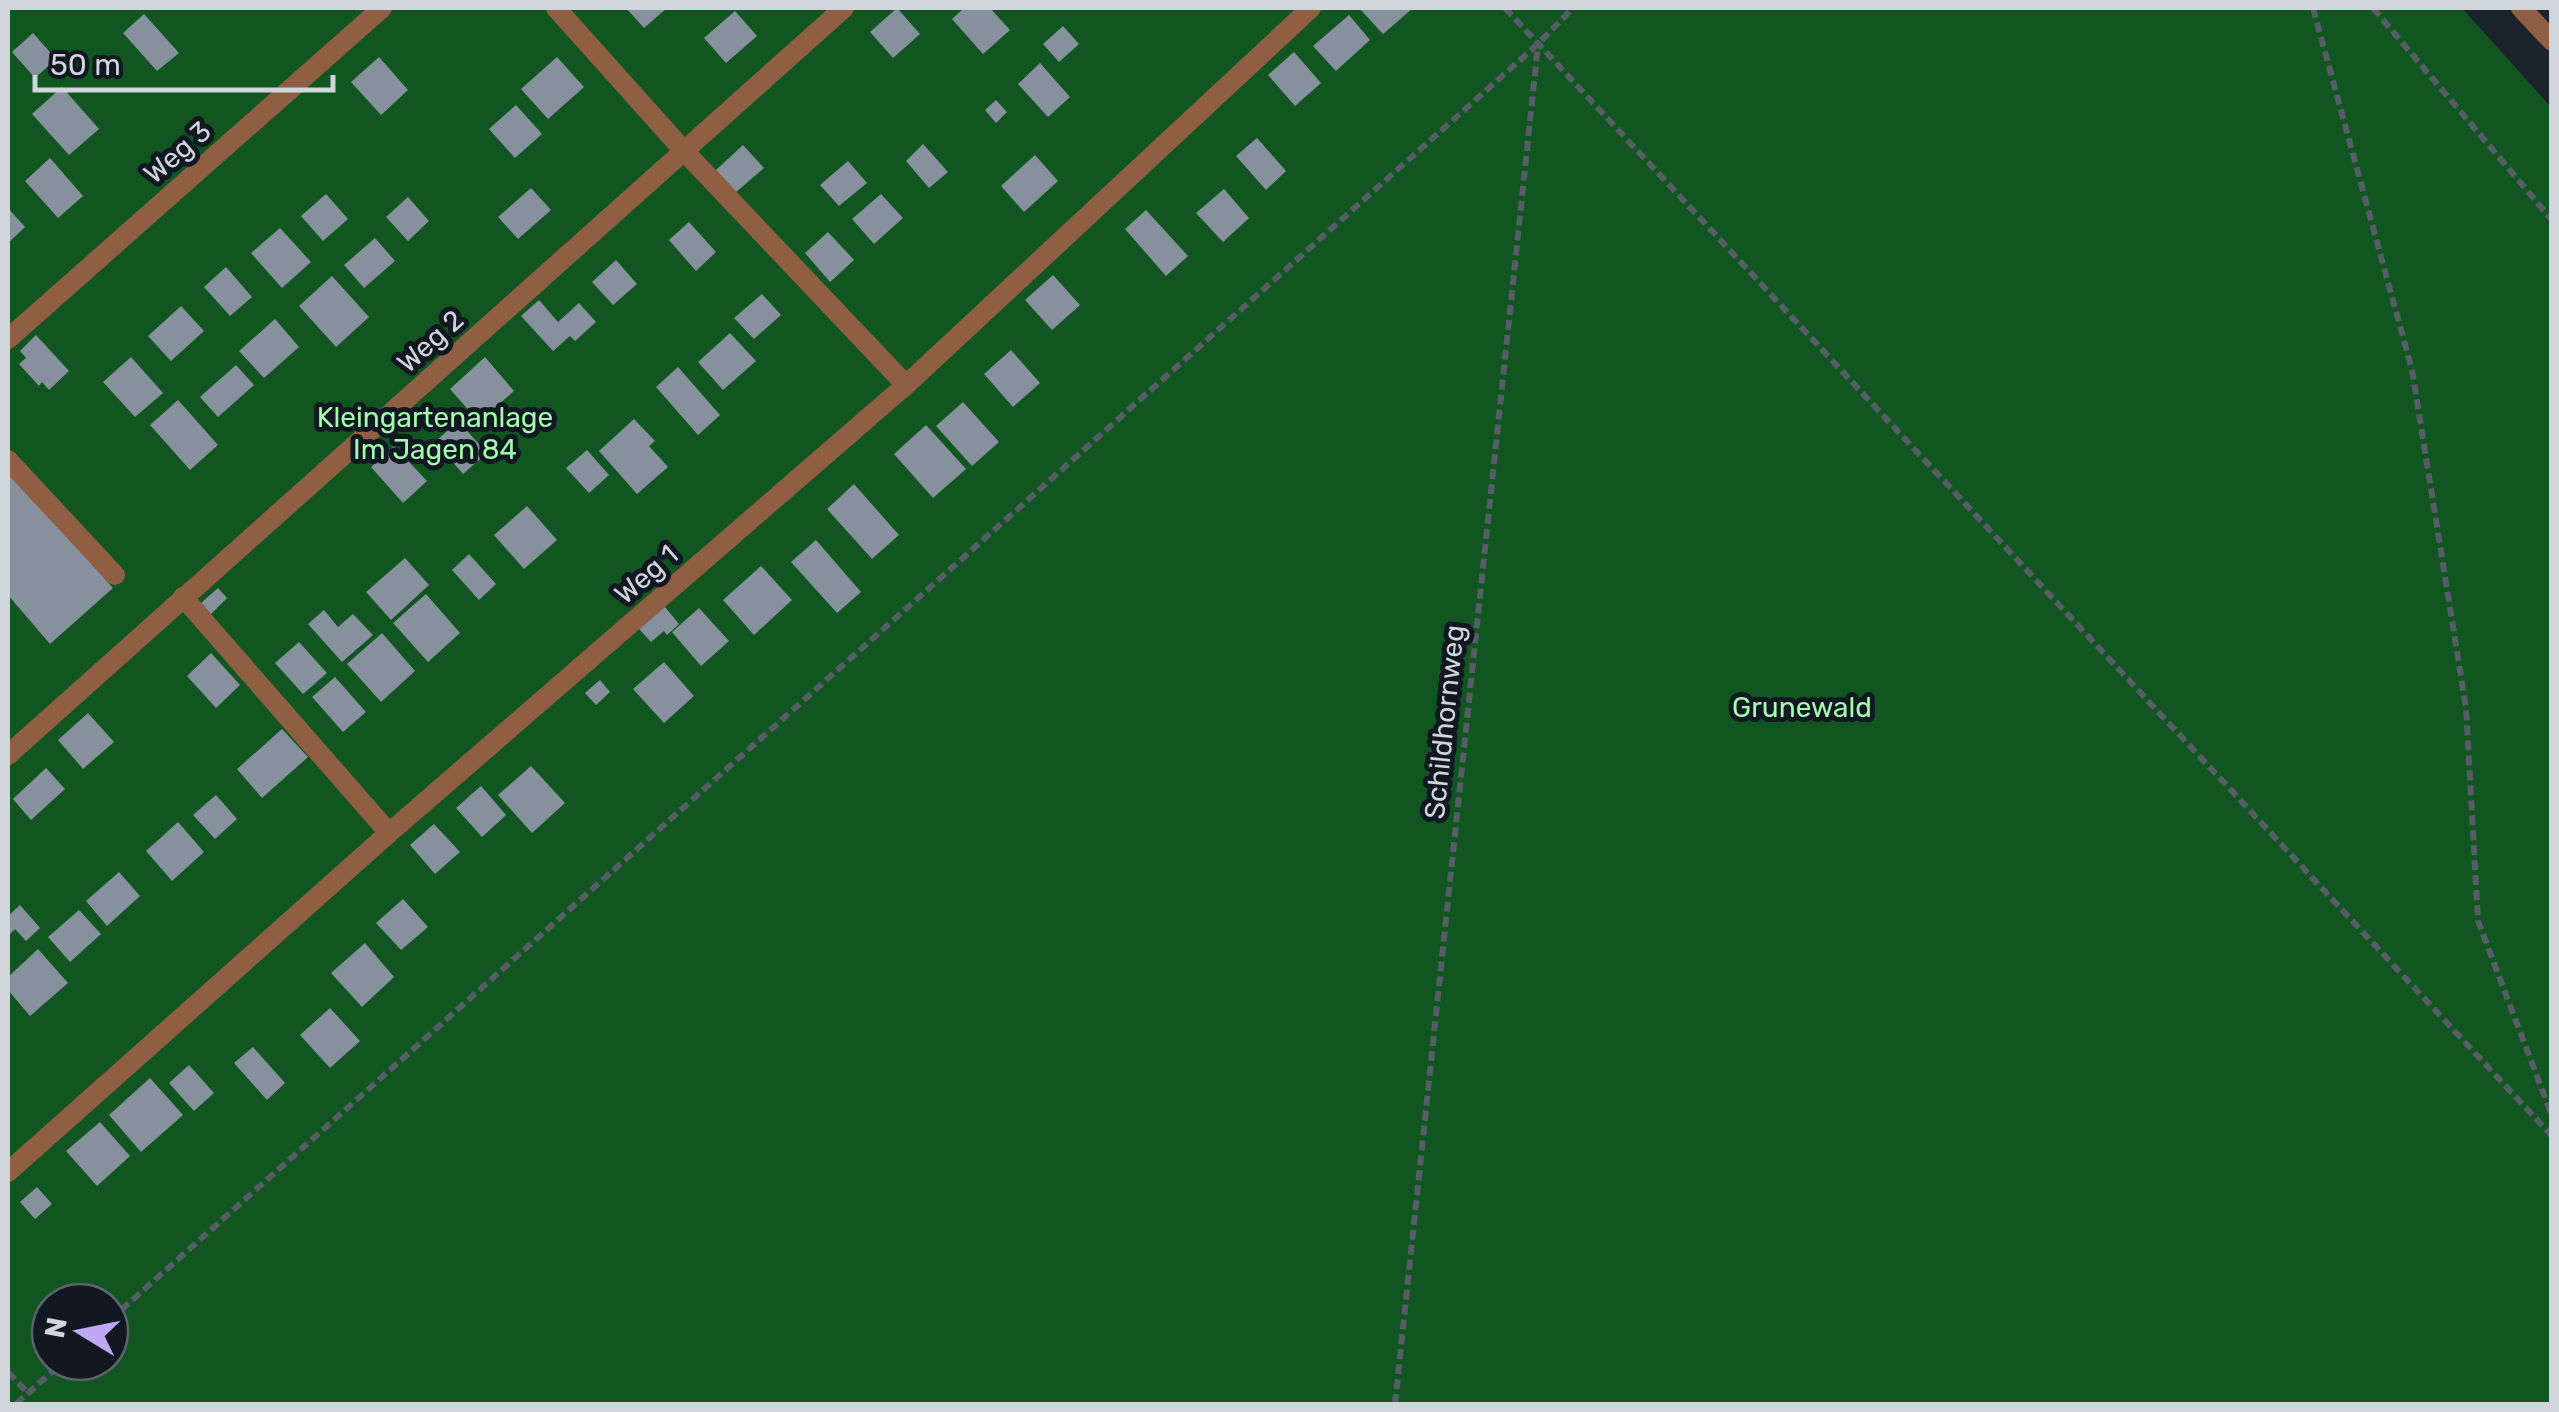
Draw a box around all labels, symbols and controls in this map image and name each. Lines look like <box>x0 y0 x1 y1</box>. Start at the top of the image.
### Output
scale bar <box>35 30 332 92</box>
text: 50 m <box>50 47 121 83</box>
street label: Weg 3 <box>137 114 218 190</box>
street label: Weg 2 <box>390 303 470 380</box>
park label: Kleingartenanlage Im Jagen 84 <box>317 401 553 466</box>
street label: Weg 1 <box>608 538 685 611</box>
street label: Schildhornweg <box>1418 623 1471 821</box>
park label: Grunewald <box>1732 691 1872 724</box>
north arrow <box>30 1282 130 1382</box>
text: N <box>38 1315 74 1341</box>

